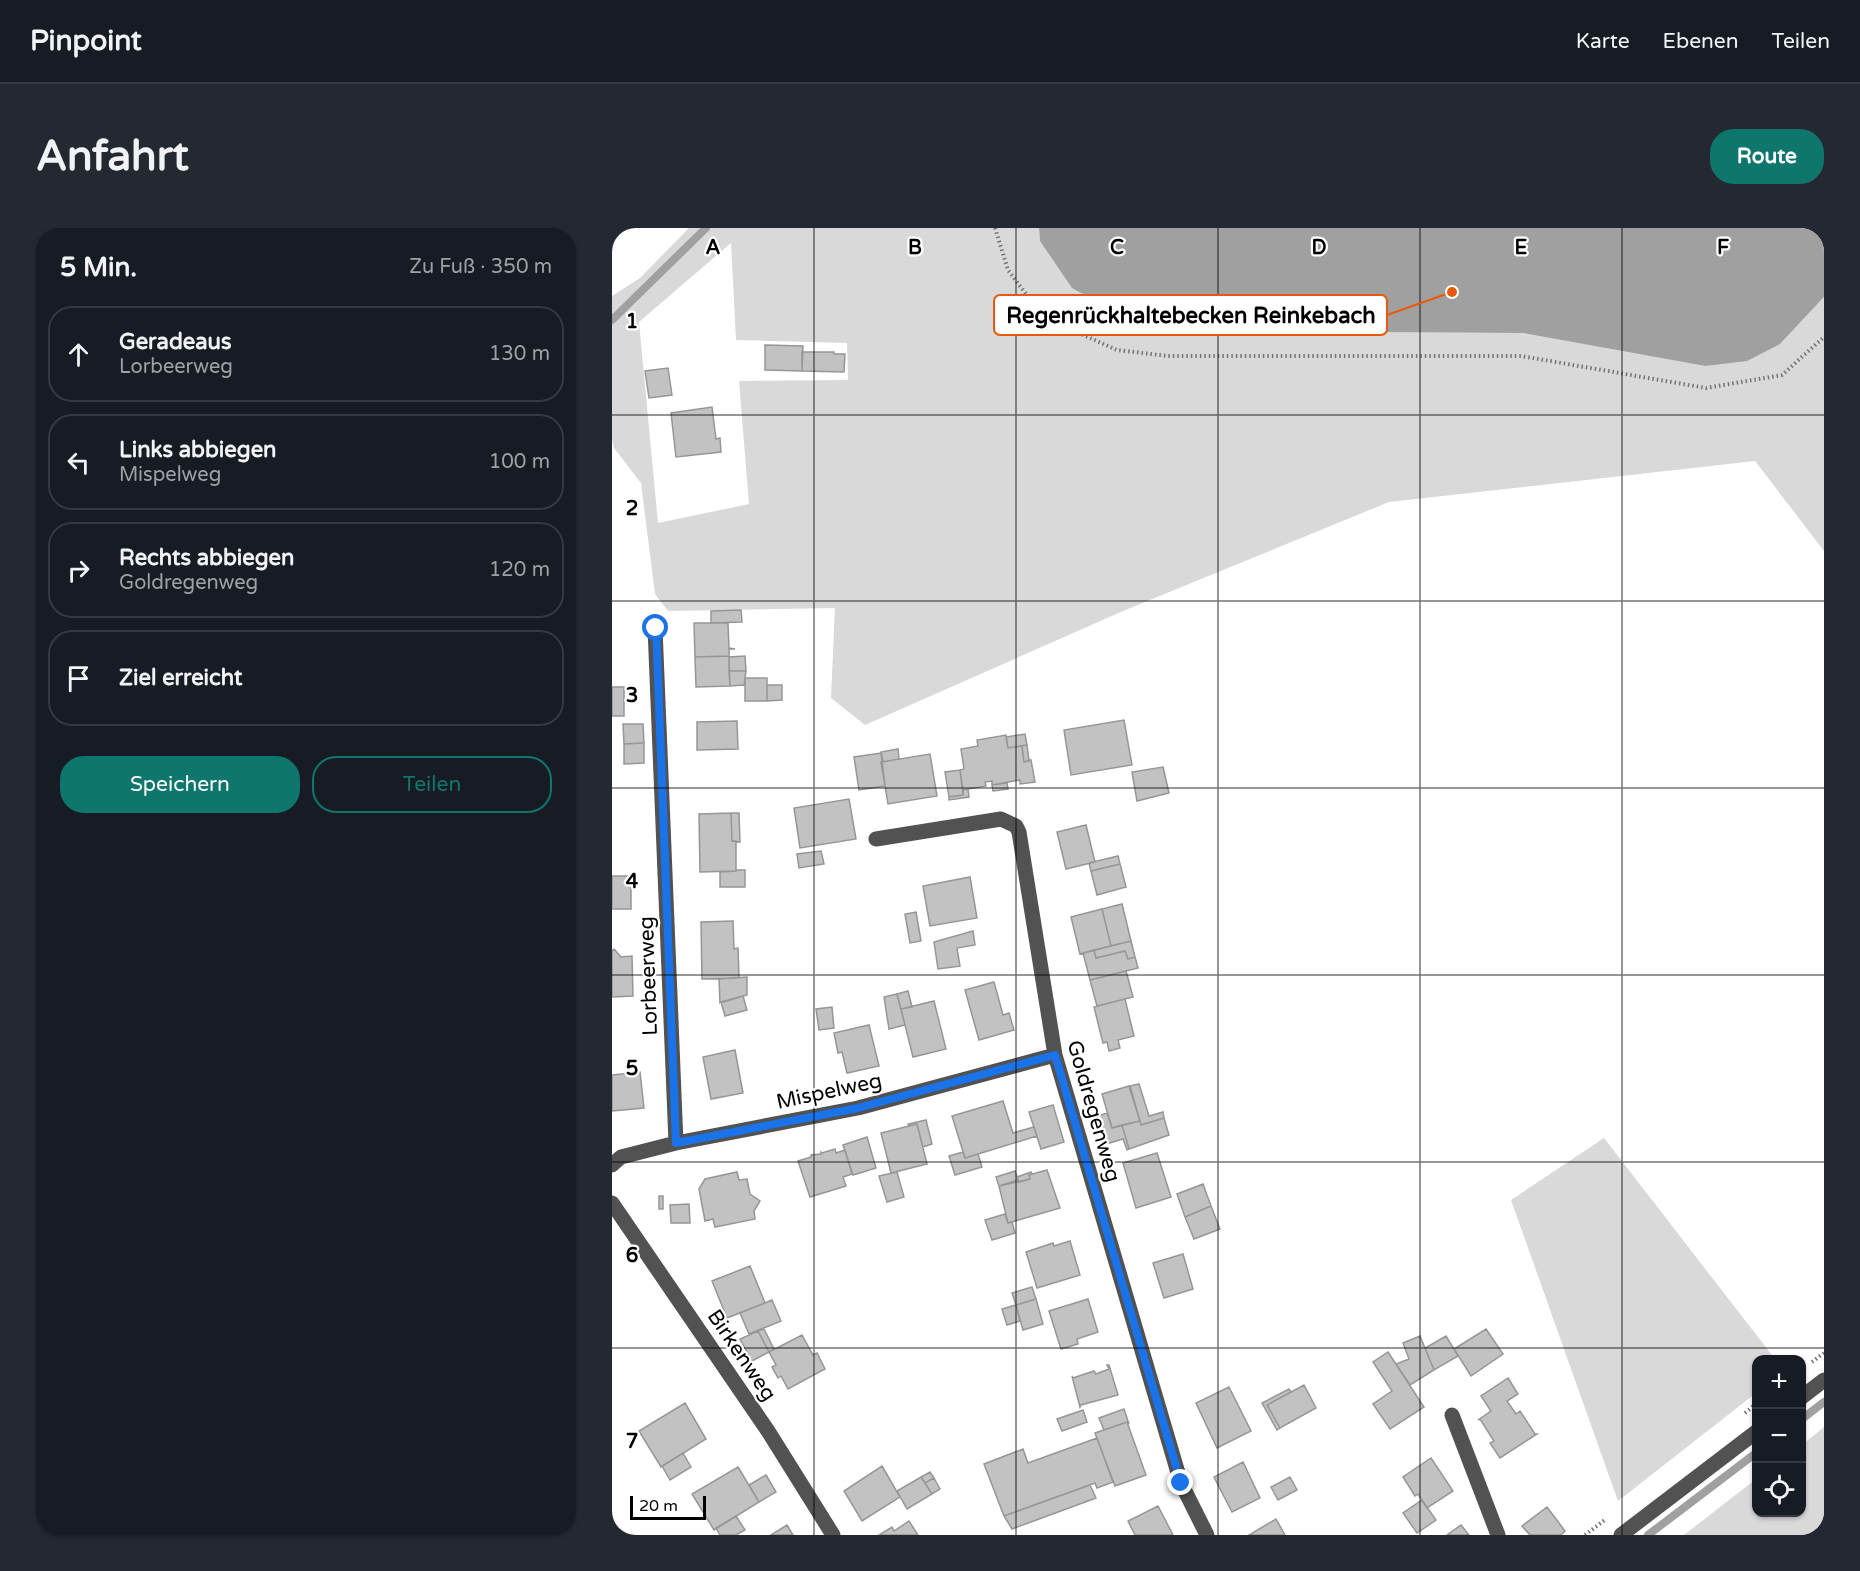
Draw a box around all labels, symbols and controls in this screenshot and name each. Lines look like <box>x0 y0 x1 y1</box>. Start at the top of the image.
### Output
text: Pinpoint <box>30 24 142 58</box>
text: Karte <box>1576 29 1630 54</box>
text: Ebenen <box>1663 29 1739 54</box>
text: Teilen <box>1772 29 1830 54</box>
button: Route <box>1710 129 1824 184</box>
text: Anfahrt <box>36 131 189 182</box>
text: A <box>706 236 721 260</box>
text: B <box>908 236 922 260</box>
text: C <box>1110 236 1124 260</box>
text: D <box>1311 236 1327 260</box>
text: E <box>1515 236 1528 260</box>
text: F <box>1717 236 1729 260</box>
text: 5 Min. <box>60 252 137 283</box>
text: Zu Fuß · 350 m <box>409 255 552 279</box>
callout: Regenrückhaltebecken Reinkebach <box>994 295 1387 335</box>
text: Regenrückhaltebecken Reinkebach <box>1006 303 1376 329</box>
text: 1 <box>626 310 638 334</box>
text: Geradeaus <box>119 329 231 355</box>
icon: ahead <box>62 338 95 371</box>
text: 130 m <box>489 342 550 366</box>
text: Lorbeerweg <box>119 355 233 379</box>
text: Links abbiegen <box>119 437 277 463</box>
icon: left <box>62 446 95 479</box>
text: 100 m <box>489 450 550 474</box>
text: Mispelweg <box>119 463 221 487</box>
text: 2 <box>626 497 638 521</box>
text: Rechts abbiegen <box>119 545 294 571</box>
icon: right <box>62 554 95 587</box>
text: 120 m <box>489 558 550 582</box>
text: Goldregenweg <box>119 571 258 595</box>
route start <box>642 614 668 640</box>
icon: arrive <box>62 662 95 695</box>
text: Ziel erreicht <box>119 665 242 691</box>
text: 3 <box>626 684 638 708</box>
button: Speichern <box>60 756 300 813</box>
button: Teilen <box>312 756 552 813</box>
text: 4 <box>626 870 639 894</box>
street label: Lorbeerweg <box>634 916 663 1036</box>
street label: Goldregenweg <box>1061 1037 1126 1185</box>
text: 5 <box>626 1057 638 1081</box>
street label: Mispelweg <box>774 1068 884 1115</box>
text: 6 <box>626 1244 638 1268</box>
street label: Birkenweg <box>702 1305 781 1406</box>
map controls <box>1752 1355 1806 1517</box>
button: + <box>1752 1355 1806 1409</box>
button: − <box>1752 1409 1806 1463</box>
text: 7 <box>626 1430 638 1454</box>
button: locate <box>1752 1463 1806 1517</box>
route end <box>1167 1469 1193 1495</box>
scale bar <box>630 1493 706 1520</box>
text: 20 m <box>639 1496 678 1516</box>

